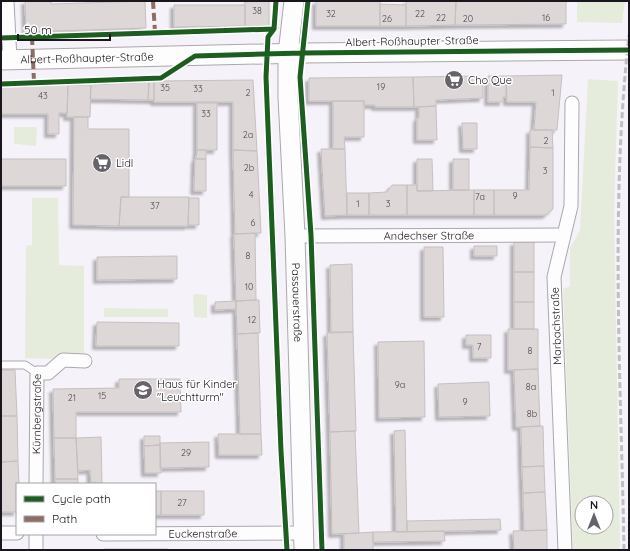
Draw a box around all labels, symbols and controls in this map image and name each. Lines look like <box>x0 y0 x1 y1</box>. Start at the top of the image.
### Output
house number: 38 <box>252 5 262 16</box>
house number: 32 <box>326 8 336 19</box>
house number: 22 <box>415 8 425 19</box>
house number: 22 <box>436 12 446 23</box>
house number: 16 <box>542 12 550 23</box>
house number: 26 <box>382 13 392 24</box>
house number: 20 <box>463 13 473 24</box>
scale bar <box>18 16 110 42</box>
text: 50 m <box>24 22 52 37</box>
street label: Albert-Roßhaupter-Straße <box>345 33 479 49</box>
street label: Albert-Roßhaupter-Straße <box>20 49 154 67</box>
supermarket icon: Cho Que <box>443 69 465 91</box>
place label: Cho Que <box>468 73 512 87</box>
house number: 19 <box>377 81 385 92</box>
house number: 35 <box>160 82 170 93</box>
house number: 33 <box>193 83 203 94</box>
house number: 2 <box>246 87 251 98</box>
house number: 1 <box>551 87 555 98</box>
house number: 43 <box>38 90 48 101</box>
house number: 33 <box>201 108 211 119</box>
house number: 2a <box>243 129 253 140</box>
house number: 2 <box>544 135 549 146</box>
supermarket icon: Lidl <box>91 152 113 174</box>
place label: Lidl <box>116 156 133 170</box>
house number: 2b <box>244 162 255 173</box>
house number: 3 <box>543 165 548 176</box>
house number: 4 <box>249 189 254 200</box>
house number: 9 <box>512 190 518 201</box>
house number: 7a <box>475 191 485 202</box>
house number: 1 <box>356 198 360 209</box>
house number: 3 <box>386 198 391 209</box>
house number: 37 <box>150 200 160 211</box>
house number: 6 <box>251 217 256 228</box>
street label: Andechser Straße <box>384 228 474 243</box>
house number: 8 <box>246 250 251 261</box>
street label: Passauerstraße <box>289 263 305 342</box>
house number: 10 <box>245 281 253 292</box>
street label: Marbachstraße <box>548 287 564 365</box>
house number: 12 <box>248 314 256 325</box>
house number: 7 <box>477 341 482 352</box>
house number: 8 <box>528 345 533 356</box>
street label: Kürnbergstraße <box>29 374 44 454</box>
place label: Haus für Kinder "Leuchtturm" <box>157 377 237 404</box>
school or university icon: Haus für Kinder "Leuchtturm" <box>132 379 154 401</box>
house number: 9a <box>395 379 405 390</box>
house number: 8a <box>526 381 536 392</box>
house number: 15 <box>98 390 106 401</box>
house number: 21 <box>68 392 76 403</box>
house number: 9 <box>462 396 468 407</box>
house number: 8b <box>527 408 538 419</box>
house number: 29 <box>181 447 191 458</box>
legend <box>16 483 156 535</box>
text: Cycle path <box>52 491 111 506</box>
north arrow <box>574 495 614 535</box>
house number: 27 <box>177 497 187 508</box>
text: N <box>590 498 598 512</box>
text: Path <box>52 511 77 526</box>
street label: Euckenstraße <box>169 526 237 541</box>

